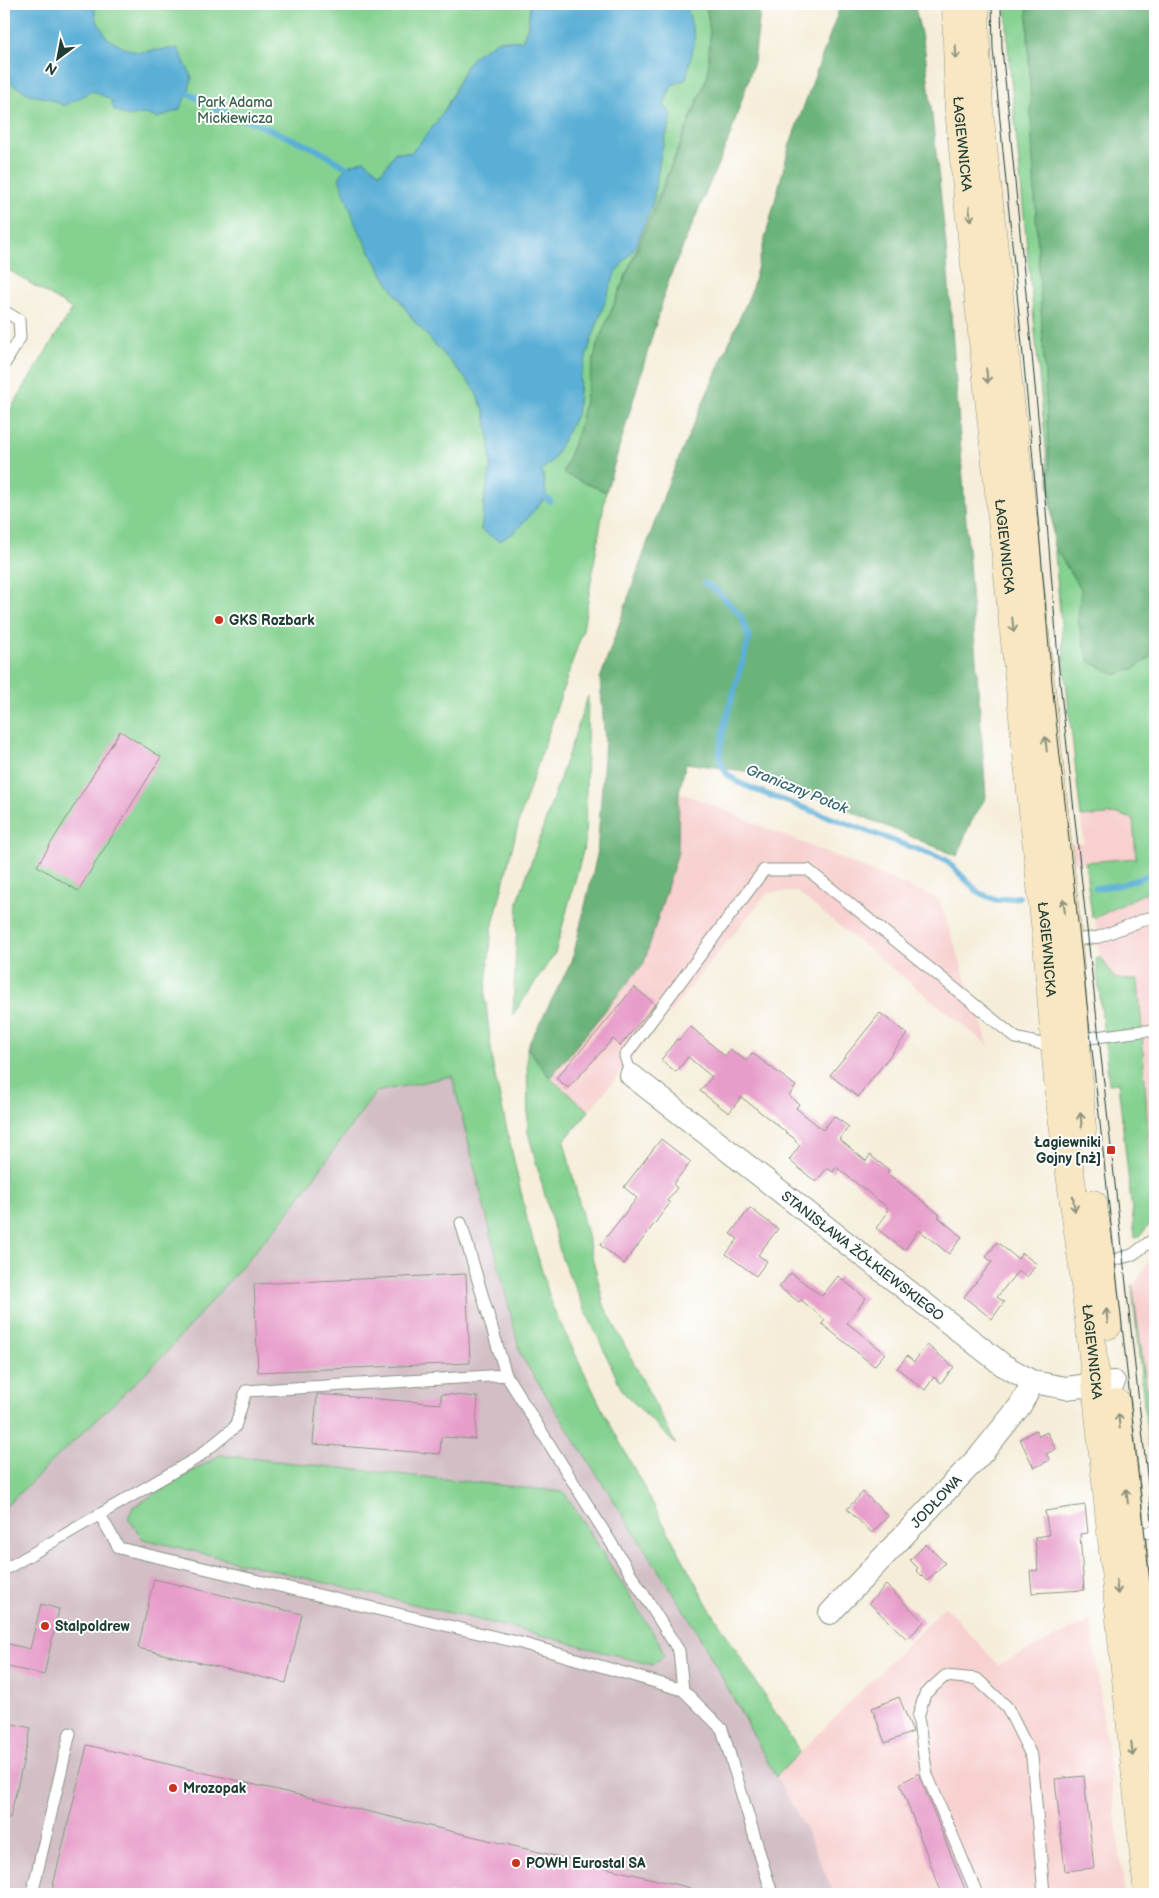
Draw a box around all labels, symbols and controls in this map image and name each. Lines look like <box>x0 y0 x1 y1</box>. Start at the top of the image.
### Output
north arrow <box>32 32 82 82</box>
one-way arrow <box>952 44 961 60</box>
text: N <box>42 59 60 79</box>
park label: Park Adama Mickiewicza <box>197 94 273 127</box>
street label: ŁAGIEWNICKA <box>950 96 975 193</box>
one-way arrow <box>965 206 974 222</box>
one-way arrow <box>982 368 992 384</box>
street label: ŁAGIEWNICKA <box>991 498 1018 595</box>
place label: GKS Rozbark <box>229 612 315 629</box>
marker: GKS Rozbark <box>213 614 225 626</box>
one-way arrow <box>1009 616 1018 632</box>
one-way arrow <box>1041 737 1051 753</box>
water label: Graniczny Potok <box>743 760 851 819</box>
one-way arrow <box>1059 898 1069 914</box>
street label: ŁAGIEWNICKA <box>1034 901 1059 998</box>
one-way arrow <box>1076 1112 1086 1128</box>
place label: Łagiewniki Gojny [nż] <box>1034 1134 1101 1167</box>
marker: Łagiewniki Gojny [nż] <box>1105 1144 1117 1156</box>
street label: STANISŁAWA ŻÓŁKIEWSKIEGO <box>778 1188 948 1325</box>
one-way arrow <box>1069 1196 1079 1212</box>
street label: ŁAGIEWNICKA <box>1078 1303 1106 1401</box>
one-way arrow <box>1102 1308 1112 1324</box>
one-way arrow <box>1114 1414 1124 1430</box>
street label: JODŁOWA <box>907 1471 966 1532</box>
one-way arrow <box>1122 1489 1132 1505</box>
one-way arrow <box>1112 1579 1121 1595</box>
place label: Stalpoldrew <box>55 1618 131 1635</box>
marker: Stalpoldrew <box>39 1620 51 1632</box>
one-way arrow <box>1128 1741 1137 1757</box>
place label: Mrozopak <box>183 1780 247 1797</box>
marker: Mrozopak <box>167 1782 179 1794</box>
place label: POWH Eurostal SA <box>526 1855 646 1872</box>
marker: POWH Eurostal SA <box>510 1857 522 1869</box>

